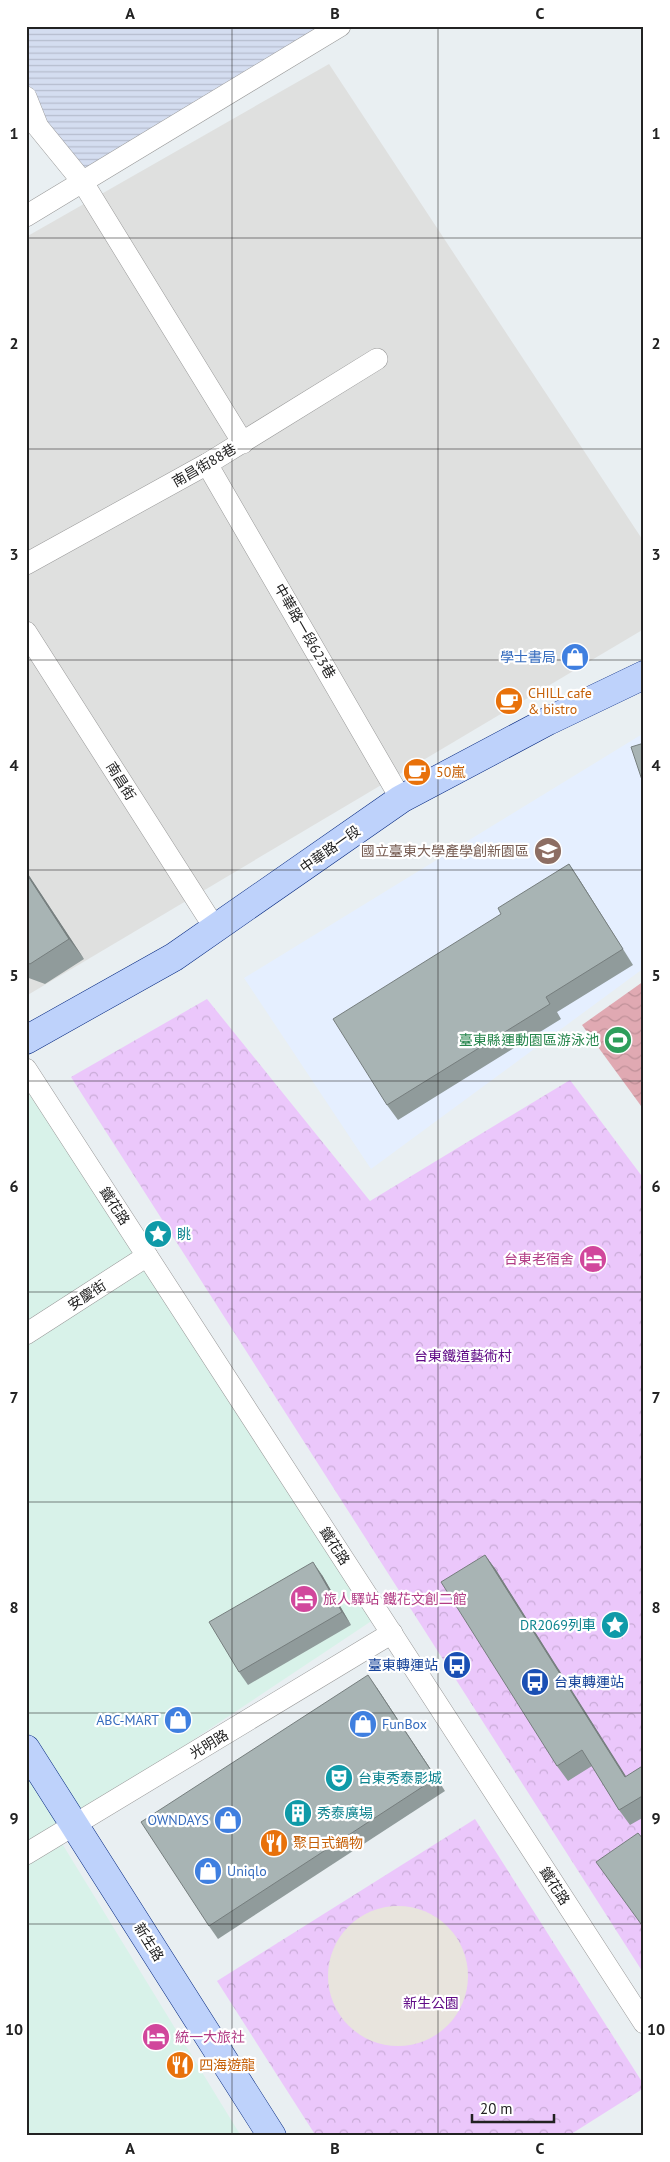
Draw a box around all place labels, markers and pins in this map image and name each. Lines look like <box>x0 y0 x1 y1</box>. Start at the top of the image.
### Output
shop icon: 學士書局 <box>560 642 590 672</box>
place label: 學士書局 <box>500 648 556 666</box>
place label: CHILL cafe & bistro <box>528 684 592 718</box>
cafe icon: CHILL cafe & bistro <box>494 686 524 716</box>
cafe icon: 50嵐 <box>402 757 432 787</box>
place label: 50嵐 <box>436 763 466 781</box>
school or university icon: 國立臺東大學產學創新園區 <box>533 836 563 866</box>
place label: 國立臺東大學產學創新園區 <box>361 842 529 860</box>
sports icon: 臺東縣運動園區游泳池 <box>603 1025 633 1055</box>
place label: 臺東縣運動園區游泳池 <box>459 1031 599 1049</box>
place icon: 眺 <box>143 1219 173 1249</box>
place label: 眺 <box>177 1225 191 1243</box>
hotel icon: 台東老宿舍 <box>578 1244 608 1274</box>
place label: 台東老宿舍 <box>504 1250 574 1268</box>
hotel icon: 旅人驛站 鐵花文創二館 <box>289 1584 319 1614</box>
place label: 旅人驛站 鐵花文創二館 <box>323 1590 467 1608</box>
place icon: DR2069列車 <box>600 1610 630 1640</box>
place label: DR2069列車 <box>520 1616 596 1634</box>
bus stop icon: 臺東轉運站 <box>442 1650 472 1680</box>
place label: 臺東轉運站 <box>368 1656 438 1674</box>
bus stop icon: 台東轉運站 <box>520 1667 550 1697</box>
place label: 台東轉運站 <box>554 1673 624 1691</box>
shop icon: ABC-MART <box>163 1705 193 1735</box>
shop icon: FunBox <box>348 1709 378 1739</box>
place label: ABC-MART <box>96 1711 159 1729</box>
place label: FunBox <box>382 1715 427 1733</box>
theatre icon: 台東秀泰影城 <box>324 1763 354 1793</box>
place label: 台東秀泰影城 <box>358 1769 442 1787</box>
building icon: 秀泰廣場 <box>283 1798 313 1828</box>
place label: 秀泰廣場 <box>317 1804 373 1822</box>
shop icon: OWNDAYS <box>213 1805 243 1835</box>
place label: OWNDAYS <box>147 1811 209 1829</box>
restaurant icon: 聚日式鍋物 <box>259 1828 289 1858</box>
place label: 聚日式鍋物 <box>293 1834 363 1852</box>
shop icon: Uniqlo <box>193 1856 223 1886</box>
place label: Uniqlo <box>227 1862 267 1880</box>
hotel icon: 統一大旅社 <box>141 2022 171 2052</box>
place label: 統一大旅社 <box>175 2028 245 2046</box>
restaurant icon: 四海遊龍 <box>165 2050 195 2080</box>
place label: 四海遊龍 <box>199 2056 255 2074</box>

